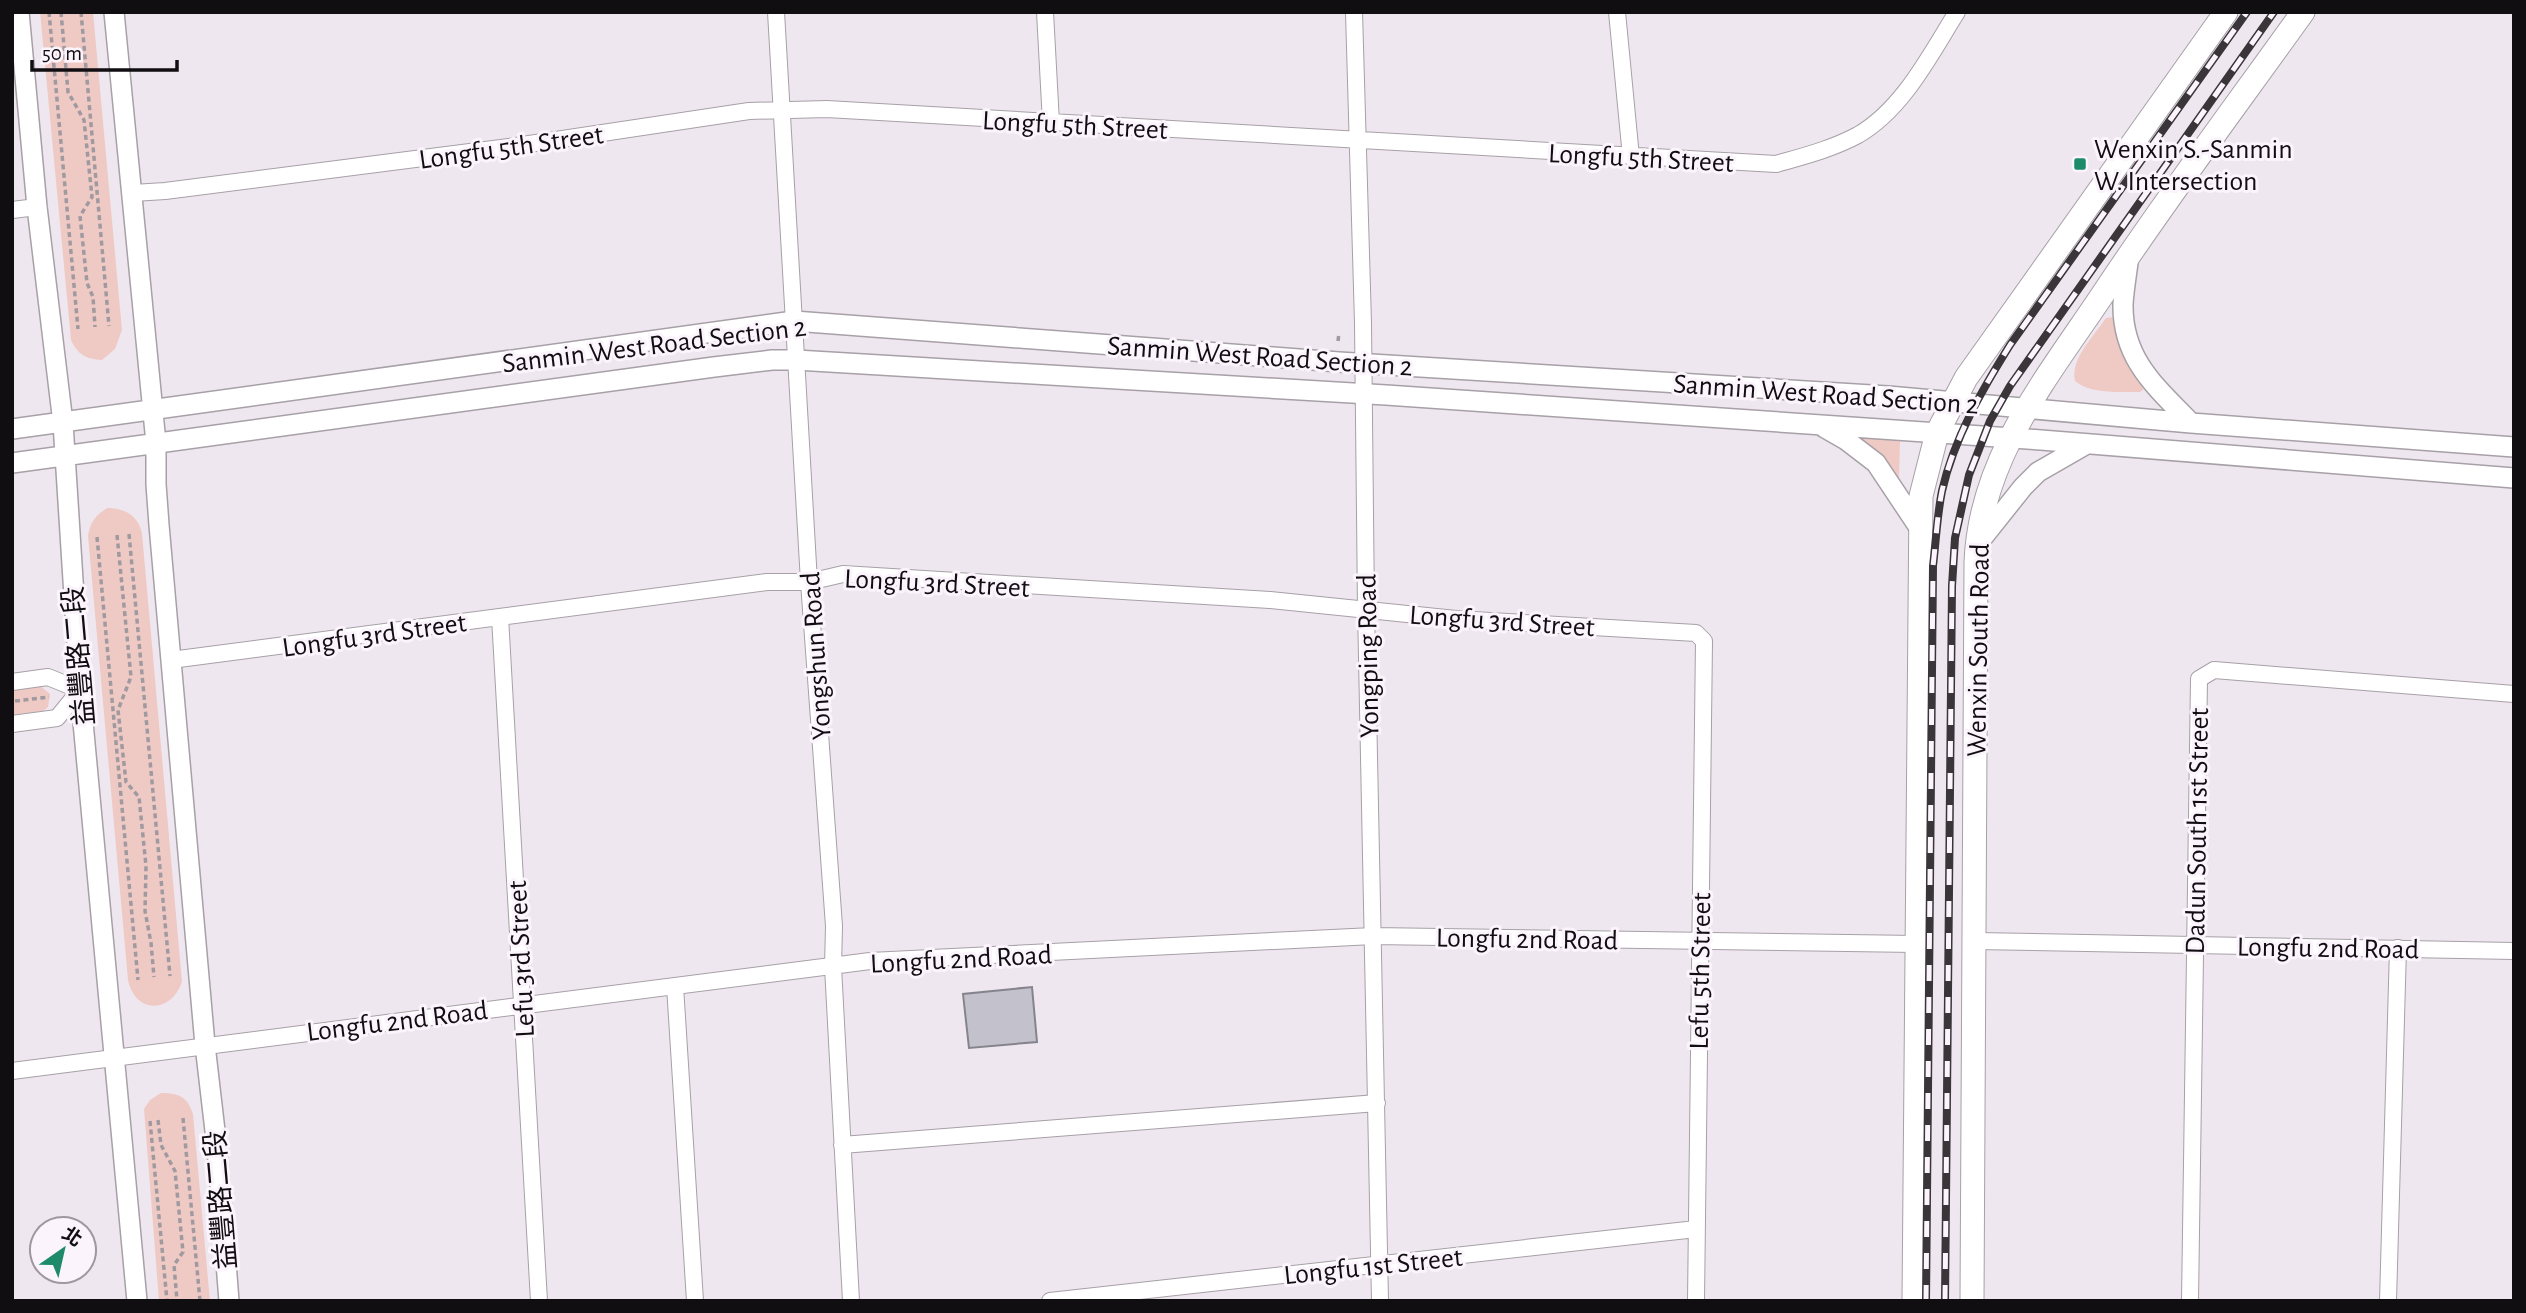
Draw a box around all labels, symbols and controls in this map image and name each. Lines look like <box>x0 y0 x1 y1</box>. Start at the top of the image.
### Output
scale bar <box>32 28 177 72</box>
text: 50 m <box>42 43 82 64</box>
street label: Longfu 5th Street <box>981 107 1169 145</box>
street label: Longfu 5th Street <box>417 121 605 175</box>
place label: Wenxin S.-Sanmin W. Intersection <box>2094 136 2293 196</box>
street label: Longfu 5th Street <box>1547 140 1735 178</box>
marker: Wenxin S.-Sanmin W. Intersection <box>2072 156 2088 172</box>
street label: Sanmin West Road Section 2 <box>501 313 808 379</box>
street label: Sanmin West Road Section 2 <box>1106 332 1413 382</box>
street label: Sanmin West Road Section 2 <box>1672 370 1979 420</box>
street label: Wenxin South Road <box>1963 543 1995 757</box>
street label: Longfu 3rd Street <box>843 565 1030 603</box>
street label: Yongshun Road <box>797 571 837 741</box>
street label: Yongping Road <box>1354 574 1384 738</box>
street label: 益豐路二段 <box>58 585 100 727</box>
street label: Longfu 3rd Street <box>1408 602 1596 642</box>
street label: Longfu 3rd Street <box>280 609 468 663</box>
street label: Dadun South 1st Street <box>2182 707 2214 955</box>
street label: Lefu 3rd Street <box>504 880 540 1038</box>
street label: Lefu 5th Street <box>1686 892 1716 1050</box>
street label: Longfu 2nd Road <box>1436 924 1618 956</box>
street label: Longfu 2nd Road <box>2237 933 2419 965</box>
street label: Longfu 2nd Road <box>869 941 1053 979</box>
street label: Longfu 2nd Road <box>305 997 489 1047</box>
street label: 益豐路二段 <box>200 1129 242 1271</box>
north arrow <box>28 1215 98 1285</box>
text: 北 <box>58 1223 85 1250</box>
street label: Longfu 1st Street <box>1282 1244 1464 1290</box>

